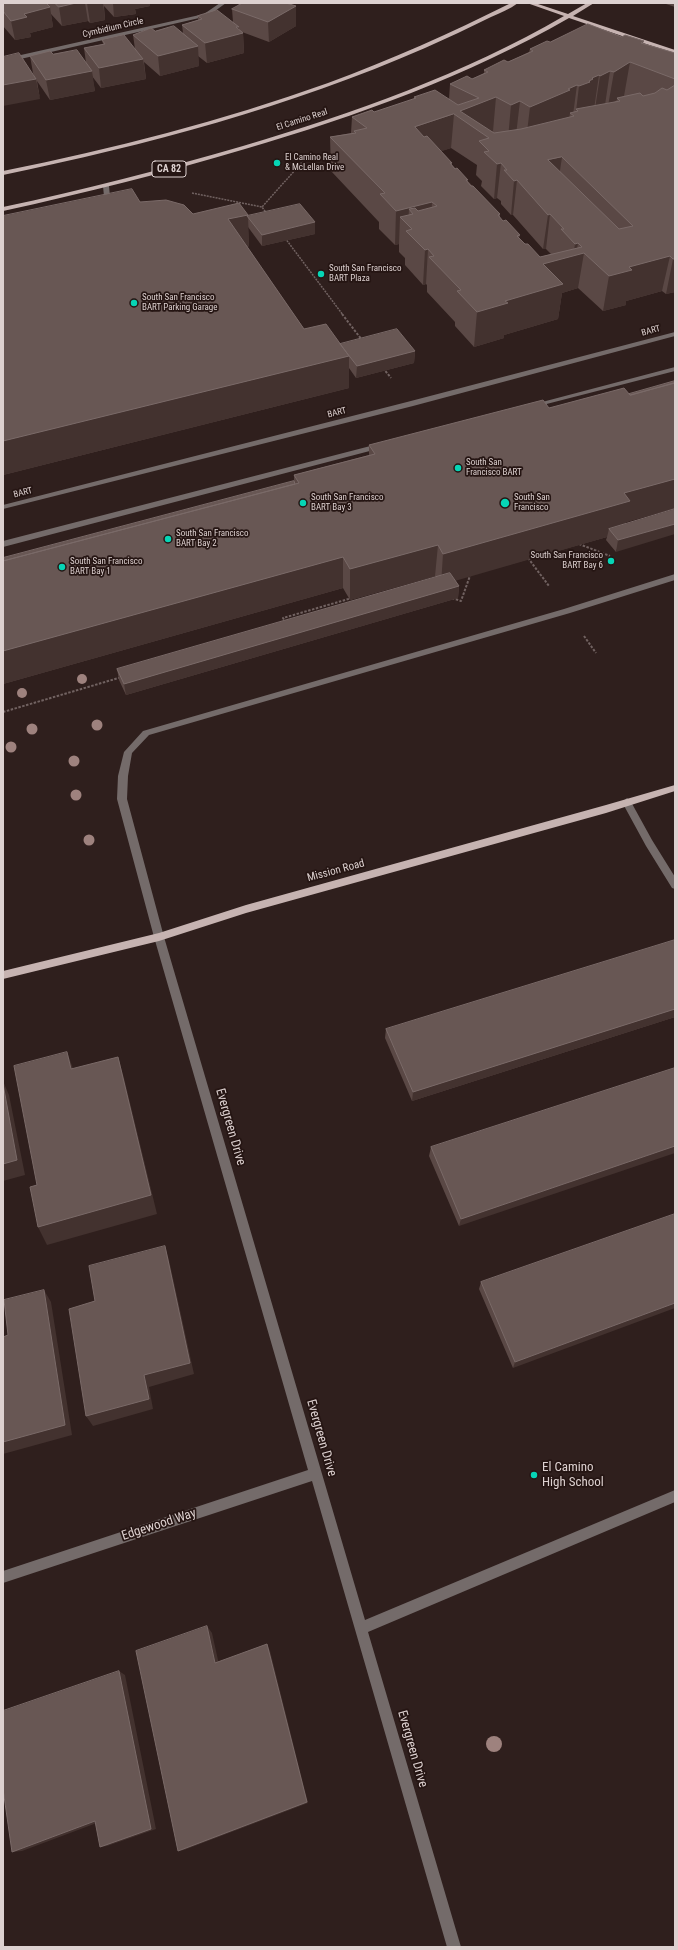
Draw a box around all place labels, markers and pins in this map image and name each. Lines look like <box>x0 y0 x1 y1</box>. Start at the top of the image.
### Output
place label: El Camino Real & McLellan Drive <box>285 153 344 174</box>
marker: El Camino Real & McLellan Drive <box>272 158 282 168</box>
place label: South San Francisco BART Plaza <box>329 264 401 285</box>
marker: South San Francisco BART Plaza <box>316 269 326 279</box>
place label: South San Francisco BART Parking Garage <box>142 293 217 314</box>
marker: South San Francisco BART Parking Garage <box>129 298 139 308</box>
place label: South San Francisco BART <box>466 458 522 479</box>
marker: South San Francisco BART <box>453 463 463 473</box>
place label: South San Francisco BART Bay 3 <box>311 493 383 514</box>
place label: South San Francisco <box>514 493 550 514</box>
marker: South San Francisco <box>499 497 511 509</box>
marker: South San Francisco BART Bay 3 <box>298 498 308 508</box>
place label: South San Francisco BART Bay 2 <box>176 529 248 550</box>
marker: South San Francisco BART Bay 2 <box>163 534 173 544</box>
place label: South San Francisco BART Bay 6 <box>531 551 603 572</box>
marker: South San Francisco BART Bay 6 <box>606 556 616 566</box>
place label: South San Francisco BART Bay 1 <box>70 557 142 578</box>
marker: South San Francisco BART Bay 1 <box>57 562 67 572</box>
place label: El Camino High School <box>542 1460 604 1491</box>
marker: El Camino High School <box>529 1470 539 1480</box>

